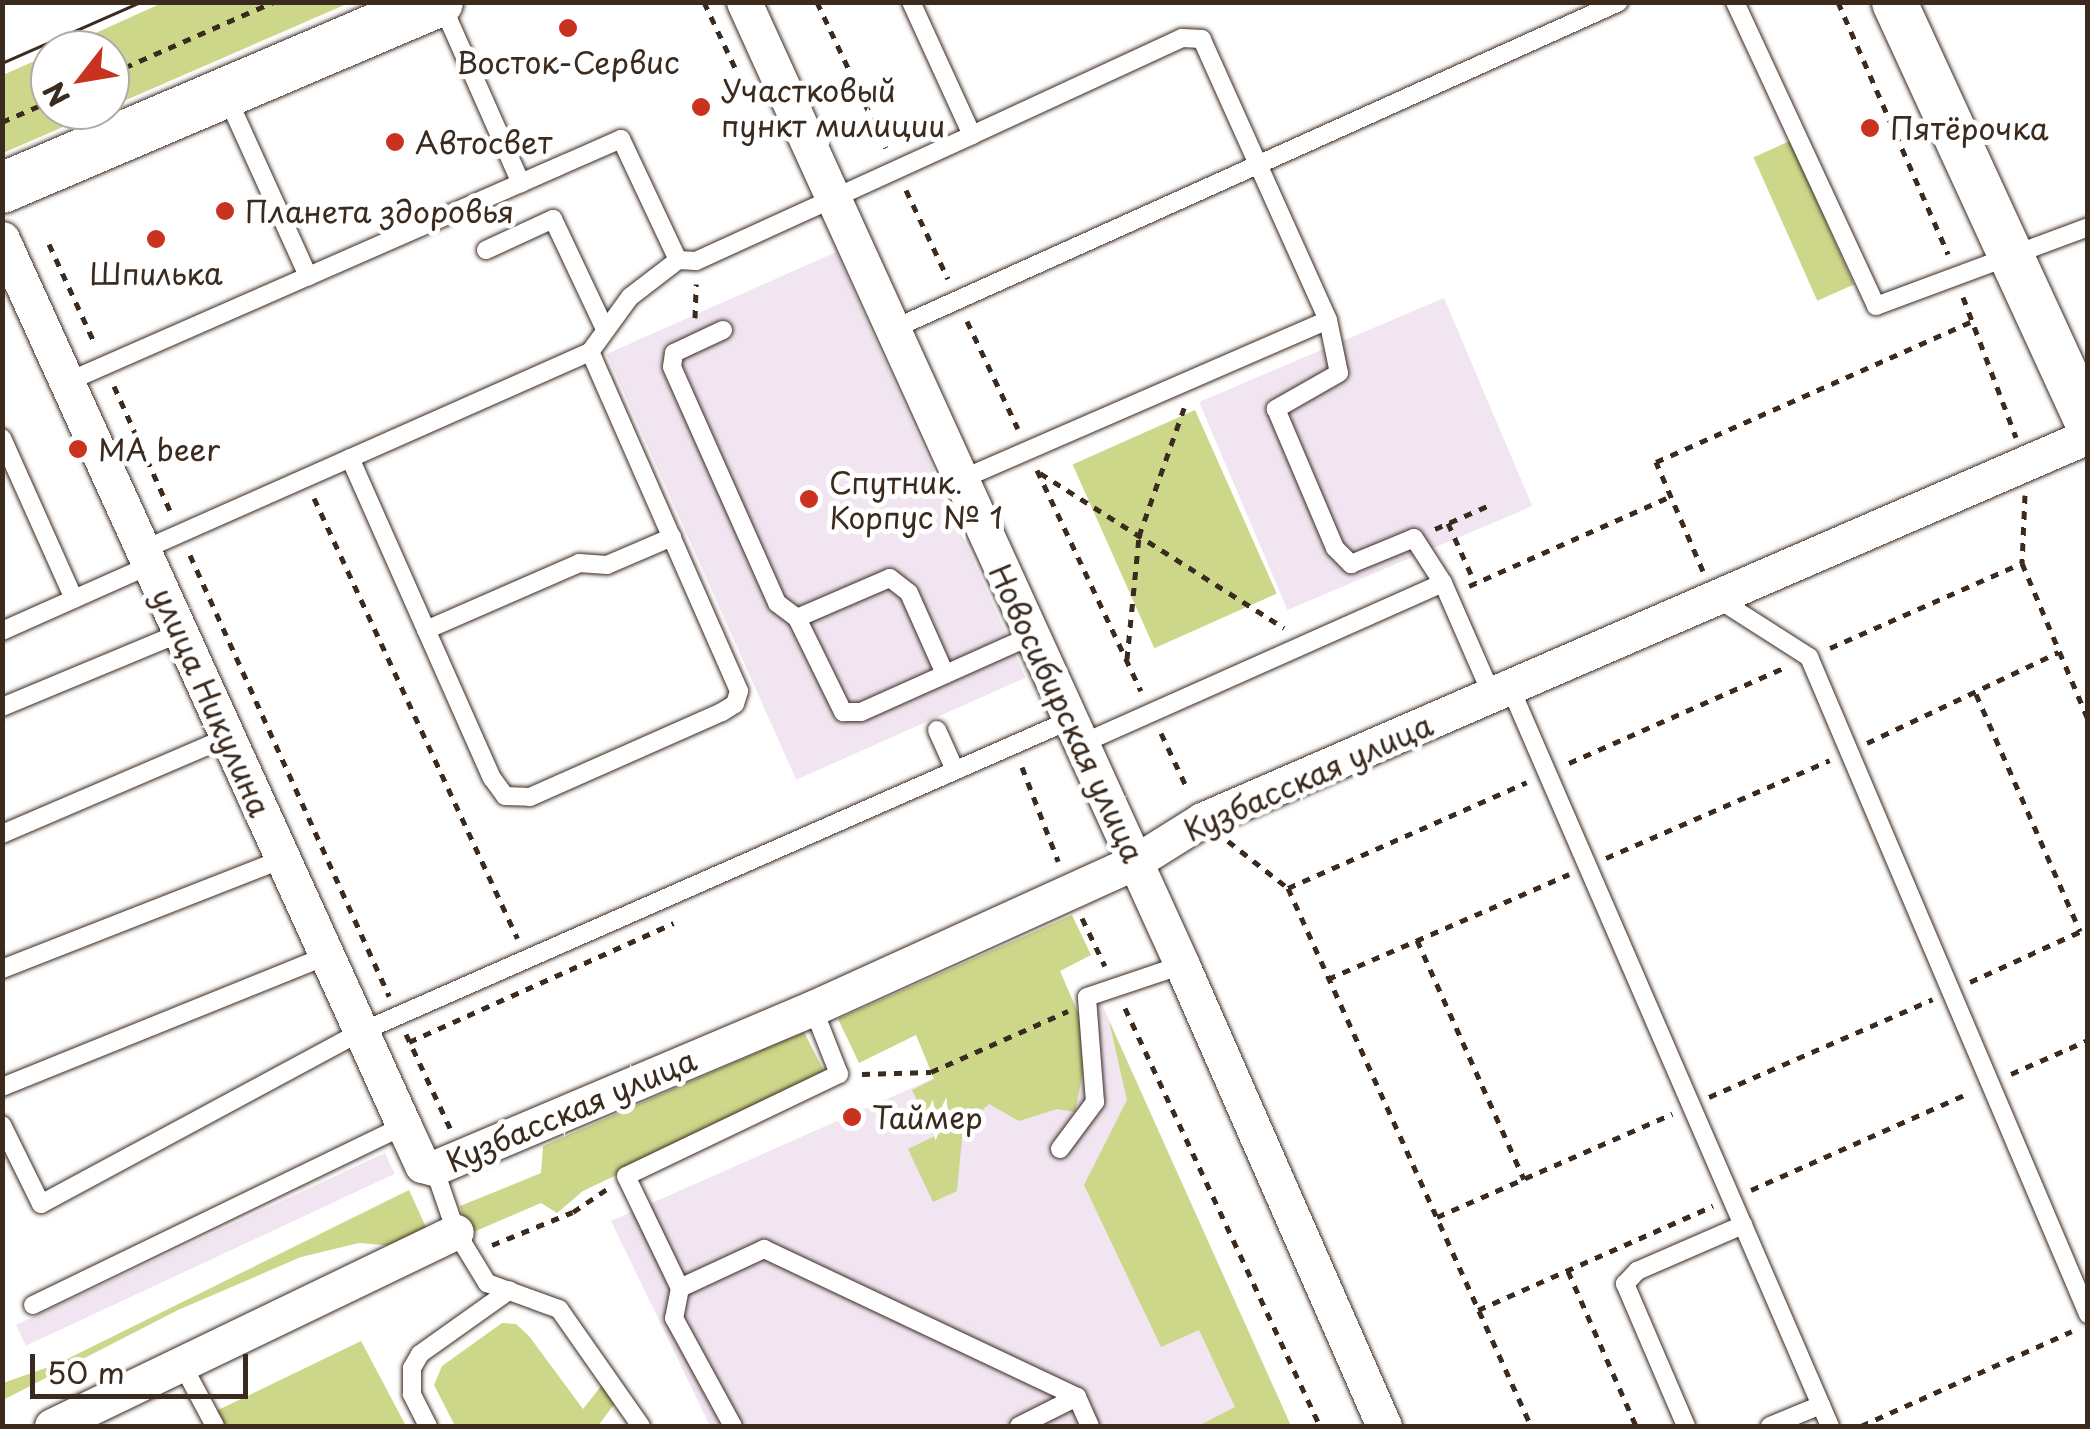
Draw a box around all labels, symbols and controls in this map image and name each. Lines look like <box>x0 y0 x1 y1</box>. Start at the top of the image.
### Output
marker: Восток-Сервис <box>557 17 579 39</box>
north arrow <box>30 30 130 130</box>
place label: Восток-Сервис <box>456 44 680 80</box>
place label: Участковый пункт милиции <box>721 72 945 142</box>
text: N <box>31 74 80 115</box>
marker: Участковый пункт милиции <box>690 96 712 118</box>
place label: Пятёрочка <box>1890 110 2049 146</box>
marker: Пятёрочка <box>1859 117 1881 139</box>
place label: Автосвет <box>415 124 552 160</box>
marker: Автосвет <box>384 131 406 153</box>
place label: Планета здоровья <box>245 193 514 229</box>
marker: Планета здоровья <box>214 200 236 222</box>
marker: Шпилька <box>145 228 167 250</box>
place label: Шпилька <box>89 255 223 291</box>
place label: MA beer <box>98 431 221 467</box>
marker: MA beer <box>67 438 89 460</box>
place label: Спутник. Корпус № 1 <box>829 464 1004 534</box>
marker: Спутник. Корпус № 1 <box>798 488 820 510</box>
street label: Новосибирская улица <box>982 557 1152 869</box>
street label: улица Никулина <box>145 582 279 822</box>
street label: Кузбасская улица <box>1178 706 1438 848</box>
street label: Кузбасская улица <box>440 1041 702 1179</box>
place label: Таймер <box>872 1099 983 1135</box>
marker: Таймер <box>841 1106 863 1128</box>
scale bar <box>35 1334 252 1396</box>
text: 50 m <box>47 1349 125 1394</box>

